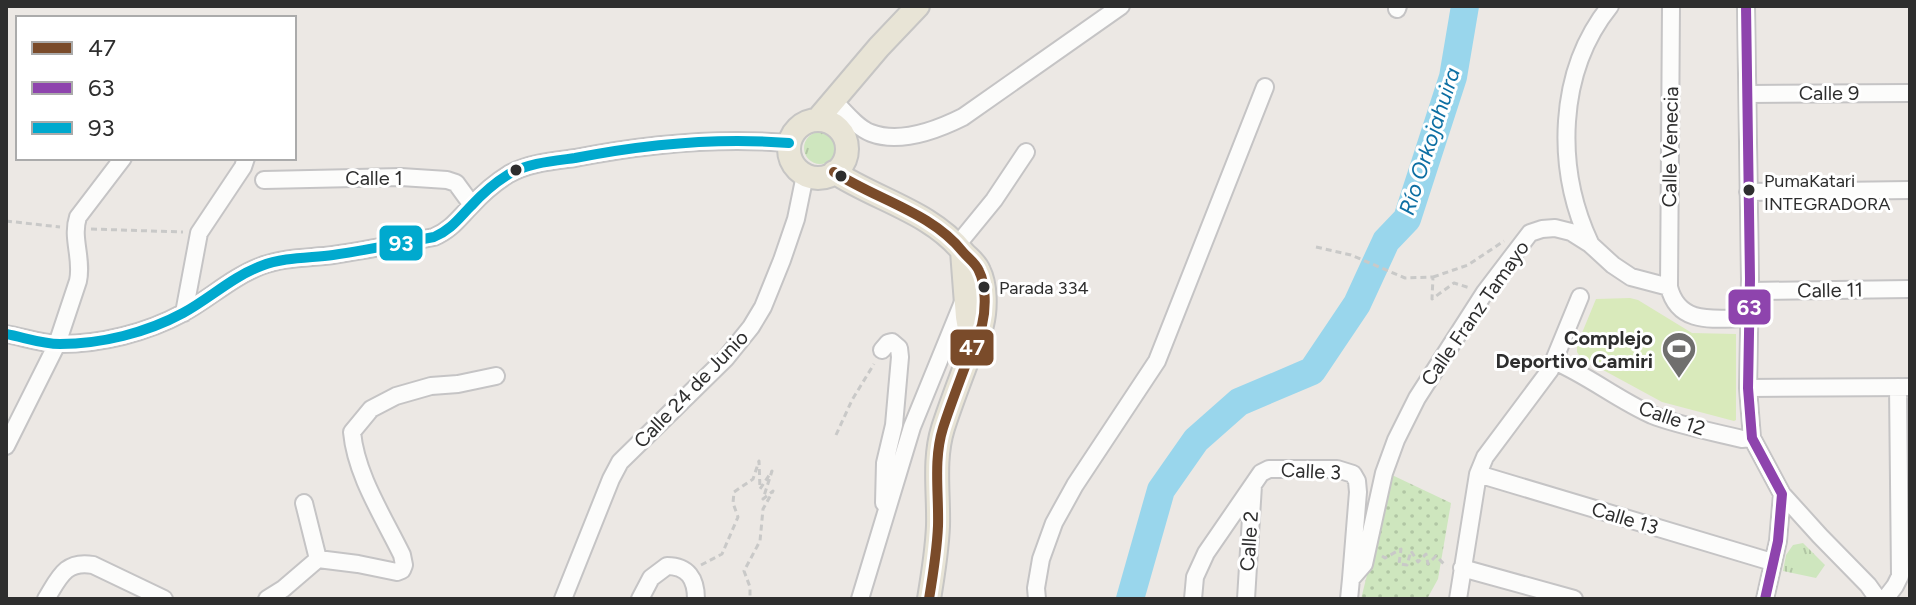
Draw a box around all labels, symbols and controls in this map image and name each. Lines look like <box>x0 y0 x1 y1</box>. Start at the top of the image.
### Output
legend <box>16 16 296 160</box>
text: 47 <box>88 33 116 62</box>
water label: Río Orkojahuira <box>1393 64 1466 218</box>
text: 63 <box>88 73 115 102</box>
street label: Calle 9 <box>1799 81 1859 105</box>
street label: Calle Venecia <box>1657 86 1683 208</box>
text: 93 <box>88 113 115 142</box>
unlabelled marker <box>508 162 524 178</box>
street label: Calle 1 <box>345 166 403 190</box>
unlabelled marker <box>833 168 849 184</box>
place label: PumaKatari INTEGRADORA <box>1764 170 1890 215</box>
marker: PumaKatari INTEGRADORA <box>1741 182 1757 198</box>
line badge: 93 <box>378 224 424 262</box>
text: 93 <box>389 230 414 257</box>
street label: Calle Franz Tamayo <box>1416 236 1534 390</box>
place label: Parada 334 <box>999 277 1089 299</box>
street label: Calle 11 <box>1797 277 1863 303</box>
marker: Parada 334 <box>976 279 992 295</box>
line badge: 63 <box>1727 288 1772 326</box>
text: 63 <box>1737 294 1762 321</box>
street label: Calle 24 de Junio <box>629 325 753 453</box>
place label: Complejo Deportivo Camiri <box>1496 326 1653 373</box>
line badge: 47 <box>949 328 995 367</box>
sports icon: Complejo Deportivo Camiri <box>1660 330 1698 380</box>
text: 47 <box>959 334 985 361</box>
street label: Calle 12 <box>1636 395 1708 441</box>
street label: Calle 3 <box>1280 457 1342 485</box>
street label: Calle 13 <box>1589 497 1661 539</box>
street label: Calle 2 <box>1235 510 1263 572</box>

